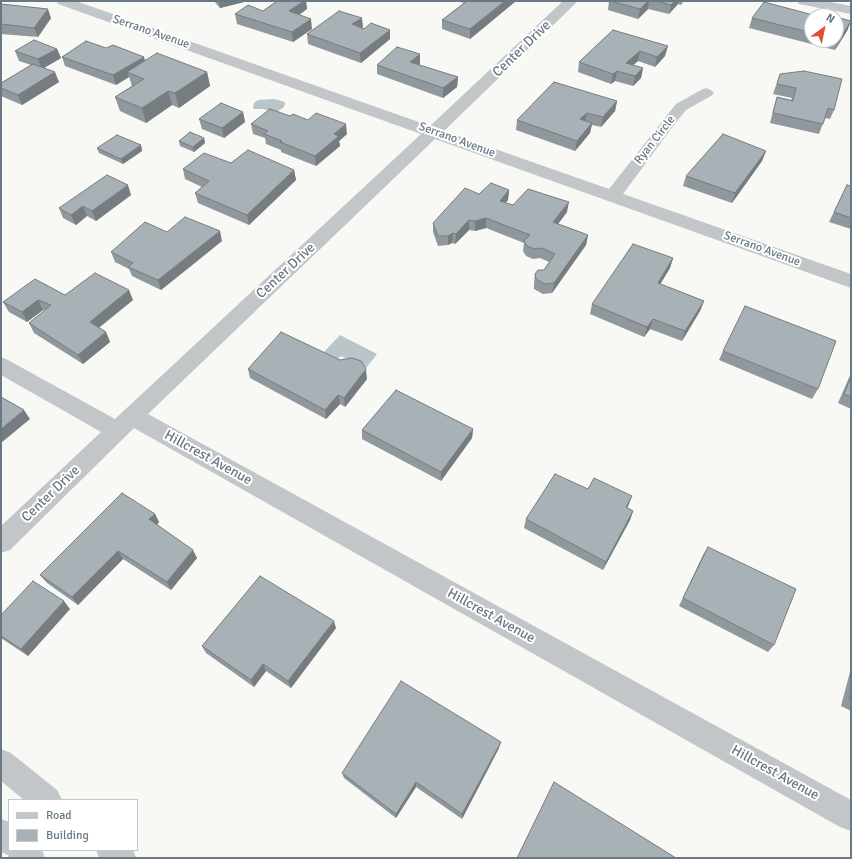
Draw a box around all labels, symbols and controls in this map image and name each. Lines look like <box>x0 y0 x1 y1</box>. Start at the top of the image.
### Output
north arrow <box>804 8 844 48</box>
text: N <box>824 11 837 26</box>
street label: Serrano Avenue <box>111 12 191 52</box>
street label: Center Drive <box>489 17 555 81</box>
street label: Ryan Circle <box>632 113 678 167</box>
street label: Serrano Avenue <box>417 119 497 161</box>
street label: Serrano Avenue <box>722 228 802 270</box>
street label: Center Drive <box>253 240 319 302</box>
street label: Hillcrest Avenue <box>161 427 255 489</box>
street label: Center Drive <box>18 462 84 526</box>
street label: Hillcrest Avenue <box>444 585 538 647</box>
street label: Hillcrest Avenue <box>728 742 822 804</box>
legend <box>8 799 138 851</box>
text: Road <box>46 808 72 823</box>
text: Building <box>46 828 89 843</box>

